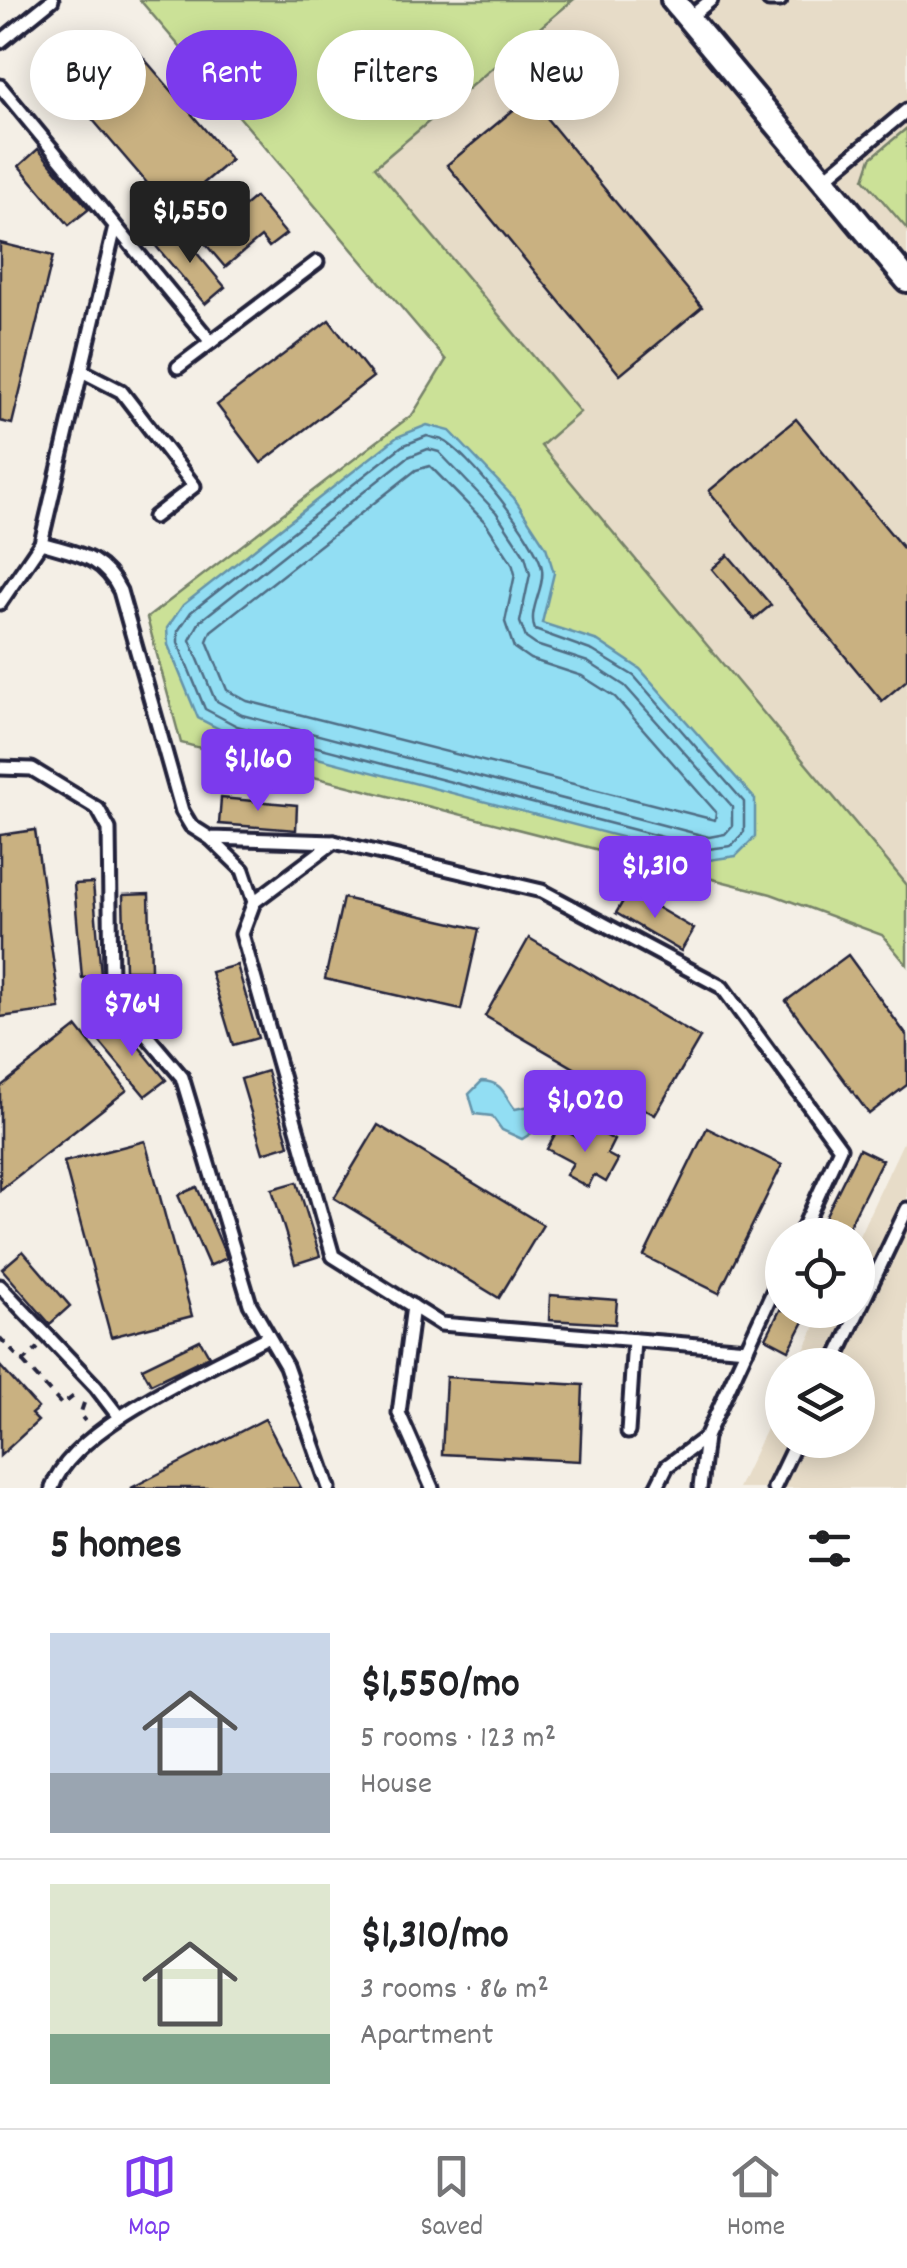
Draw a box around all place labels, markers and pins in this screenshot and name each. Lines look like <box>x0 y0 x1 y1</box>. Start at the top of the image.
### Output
pin: $1,550 <box>109 181 271 266</box>
pin: $1,160 <box>177 729 339 814</box>
pin: $1,310 <box>574 836 736 921</box>
pin: $764 <box>73 974 191 1059</box>
pin: $1,020 <box>504 1070 666 1155</box>

